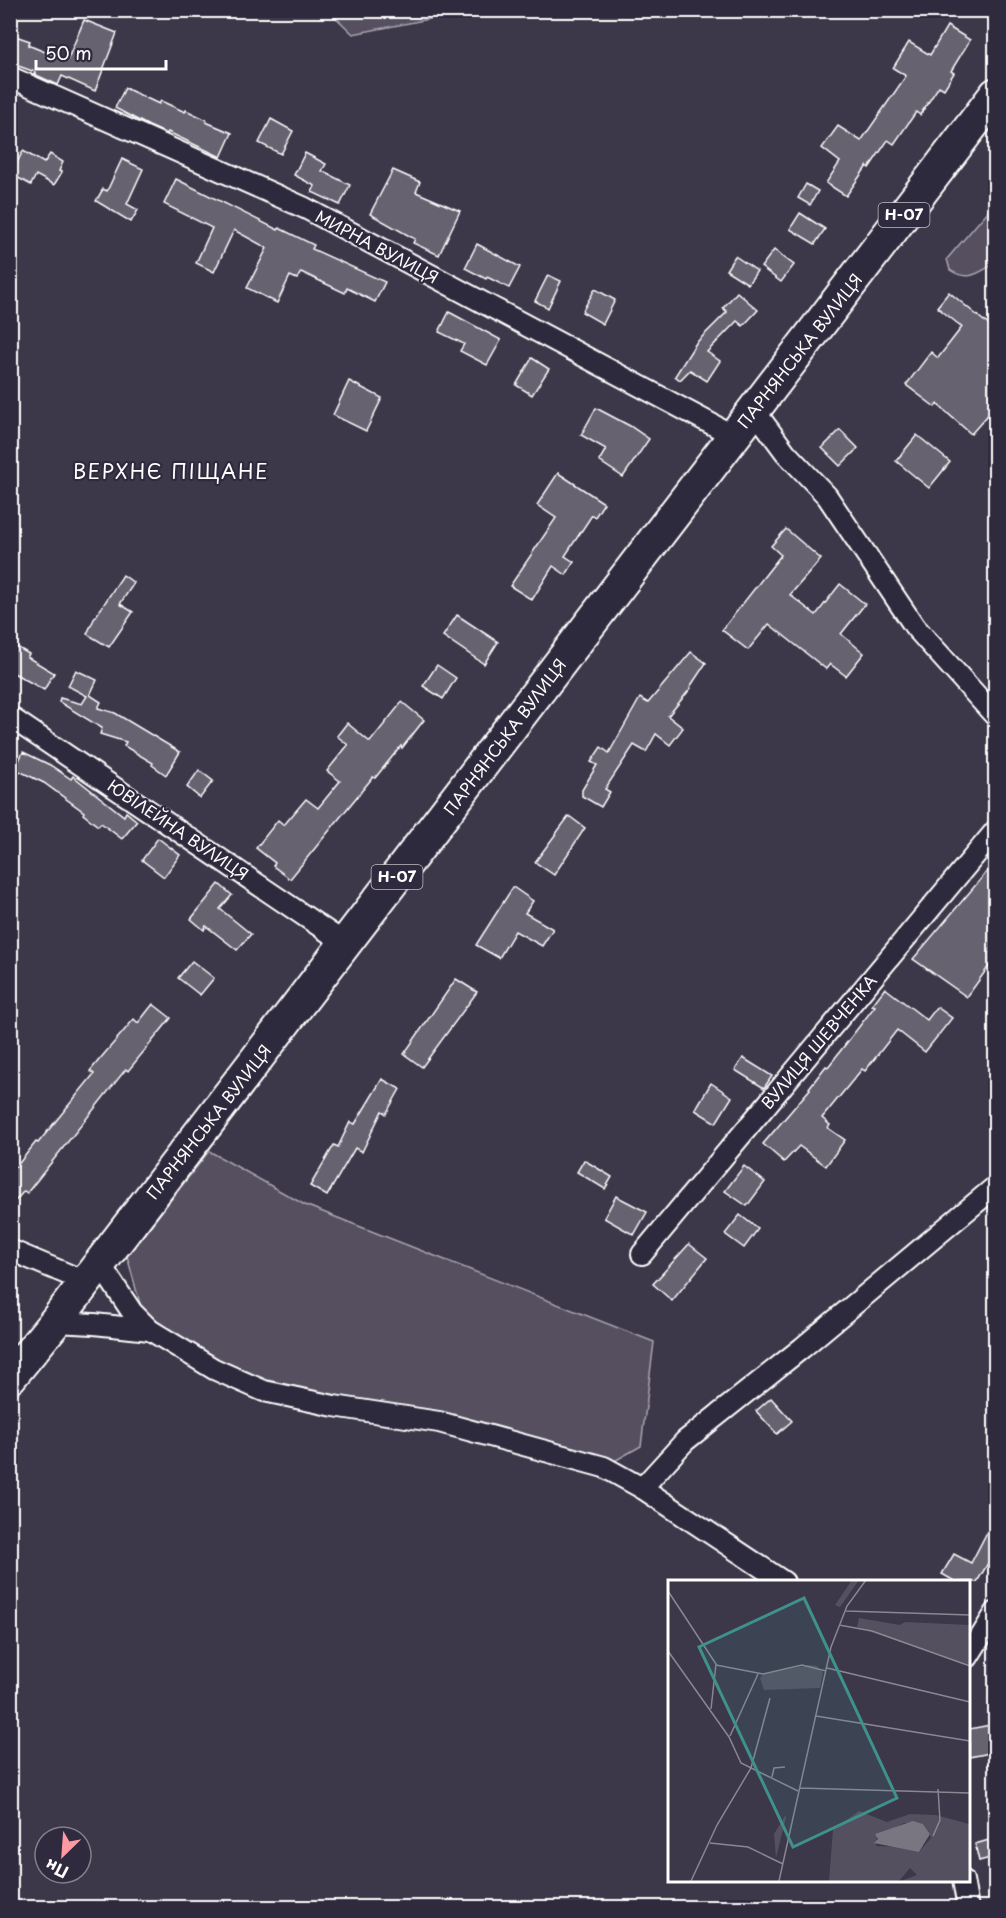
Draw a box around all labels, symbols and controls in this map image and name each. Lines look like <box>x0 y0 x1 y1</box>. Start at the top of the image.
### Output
scale bar <box>36 33 166 71</box>
text: 50 m <box>45 39 92 66</box>
road number: Н-07 <box>878 203 930 227</box>
street label: МИРНА ВУЛИЦЯ <box>312 204 443 289</box>
street label: ПАРНЯНСЬКА ВУЛИЦЯ <box>731 268 867 433</box>
district label: ВЕРХНЄ ПІЩАНЕ <box>73 456 269 486</box>
street label: ПАРНЯНСЬКА ВУЛИЦЯ <box>437 653 571 820</box>
street label: ЮВІЛЕЙНА ВУЛИЦЯ <box>103 773 254 885</box>
road number: Н-07 <box>372 865 422 889</box>
street label: ВУЛИЦЯ ШЕВЧЕНКА <box>755 969 882 1114</box>
street label: ПАРНЯНСЬКА ВУЛИЦЯ <box>140 1039 276 1204</box>
inset map <box>668 1580 970 1882</box>
north arrow <box>33 1825 93 1885</box>
text: Пн <box>41 1854 72 1885</box>

